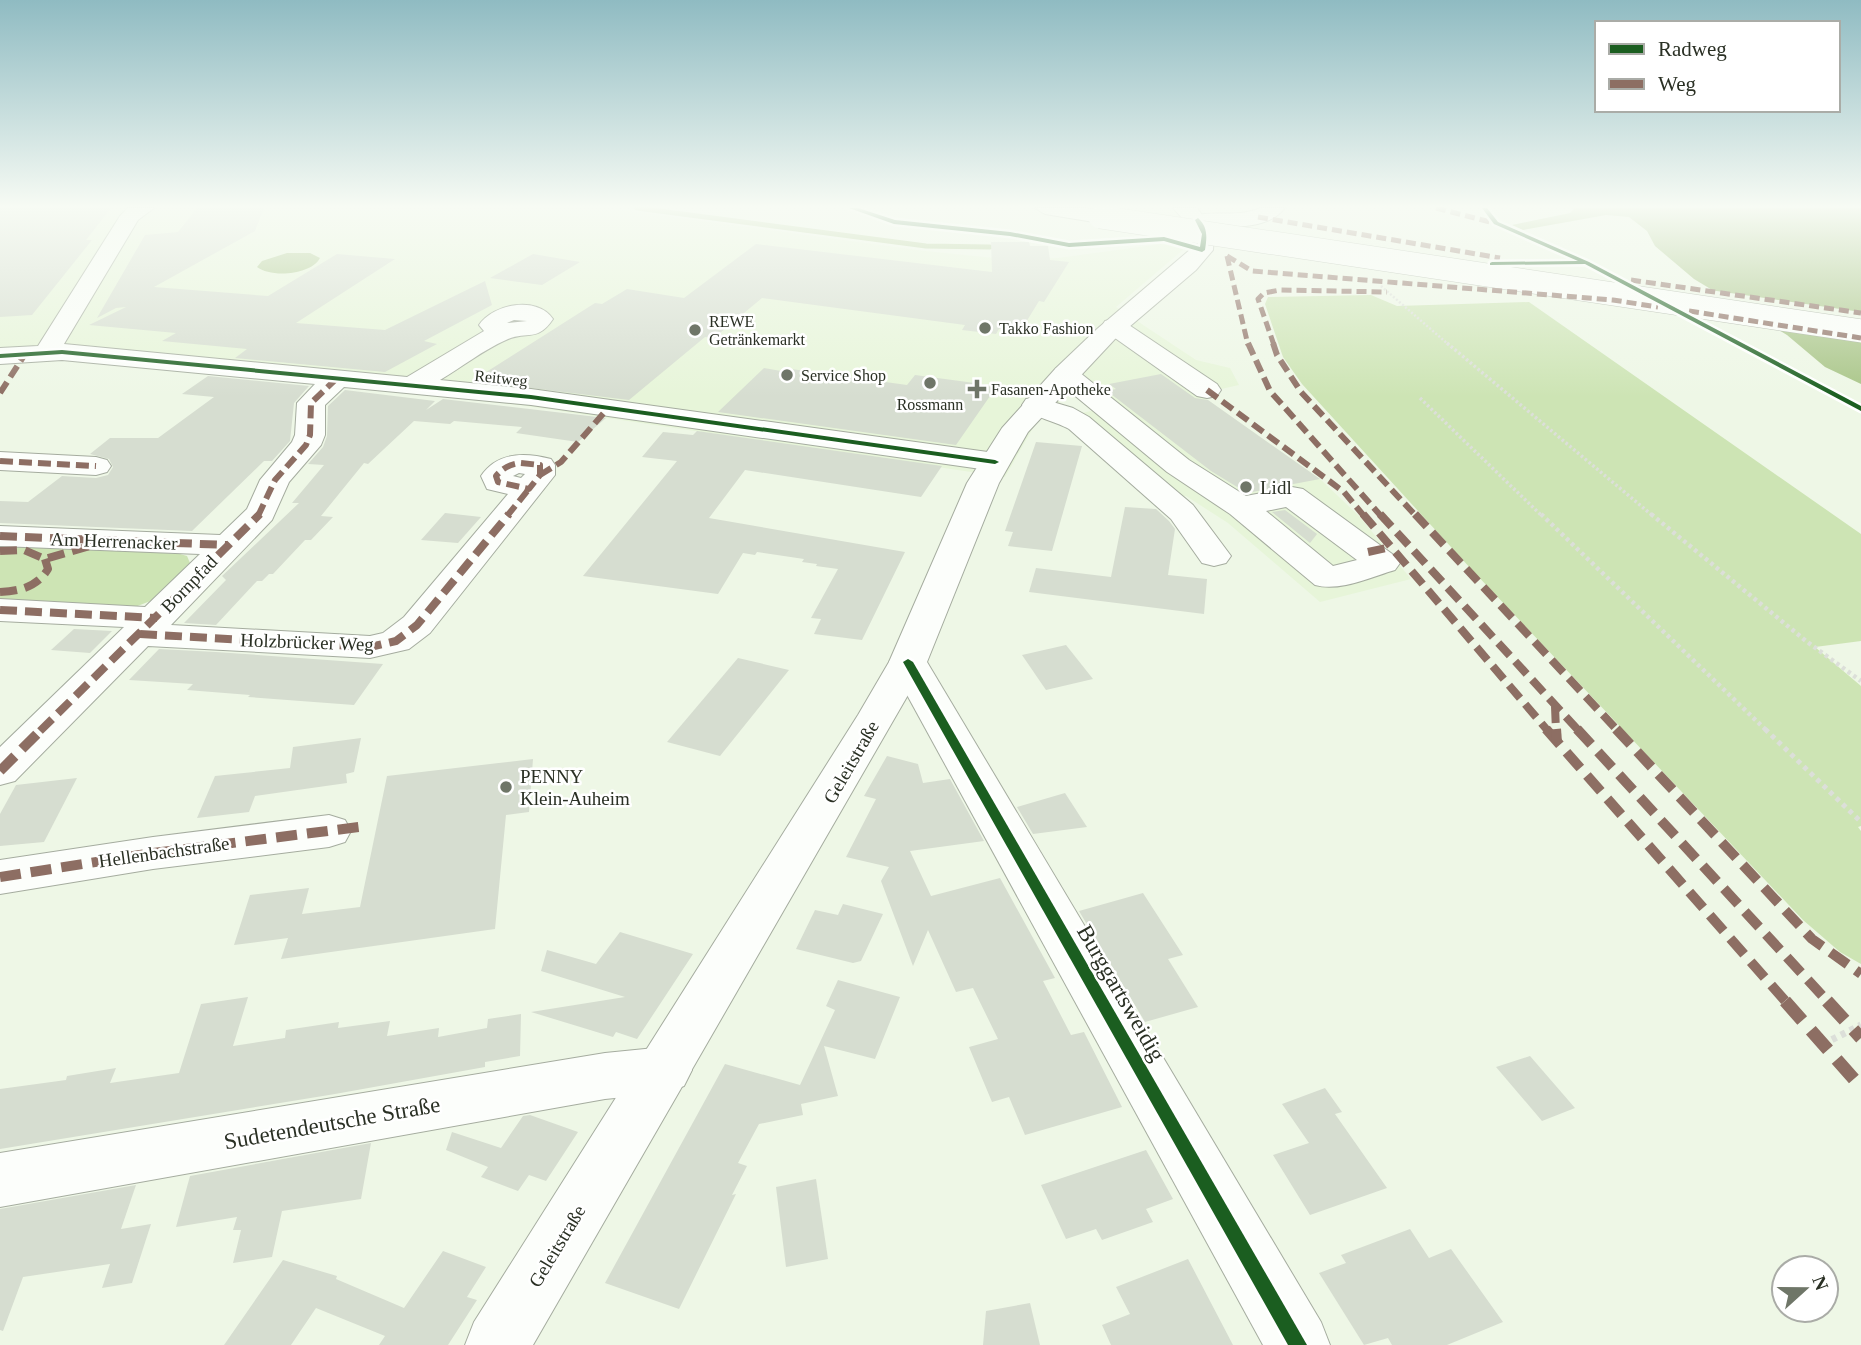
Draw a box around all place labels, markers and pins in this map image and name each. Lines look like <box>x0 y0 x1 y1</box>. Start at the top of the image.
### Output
place label: REWE Getränkemarkt <box>709 313 806 348</box>
marker: Takko Fashion <box>977 320 993 336</box>
place label: Takko Fashion <box>999 320 1093 337</box>
marker: REWE Getränkemarkt <box>687 322 703 338</box>
marker: Service Shop <box>779 367 795 383</box>
place label: Service Shop <box>801 367 886 385</box>
marker: Rossmann <box>922 375 938 391</box>
marker: Fasanen-Apotheke <box>969 381 985 397</box>
place label: Fasanen-Apotheke <box>991 381 1111 399</box>
place label: Rossmann <box>897 396 963 413</box>
place label: Lidl <box>1260 477 1292 498</box>
marker: Lidl <box>1238 479 1254 495</box>
place label: PENNY Klein-Auheim <box>520 766 630 809</box>
marker: PENNY Klein-Auheim <box>498 779 514 795</box>

